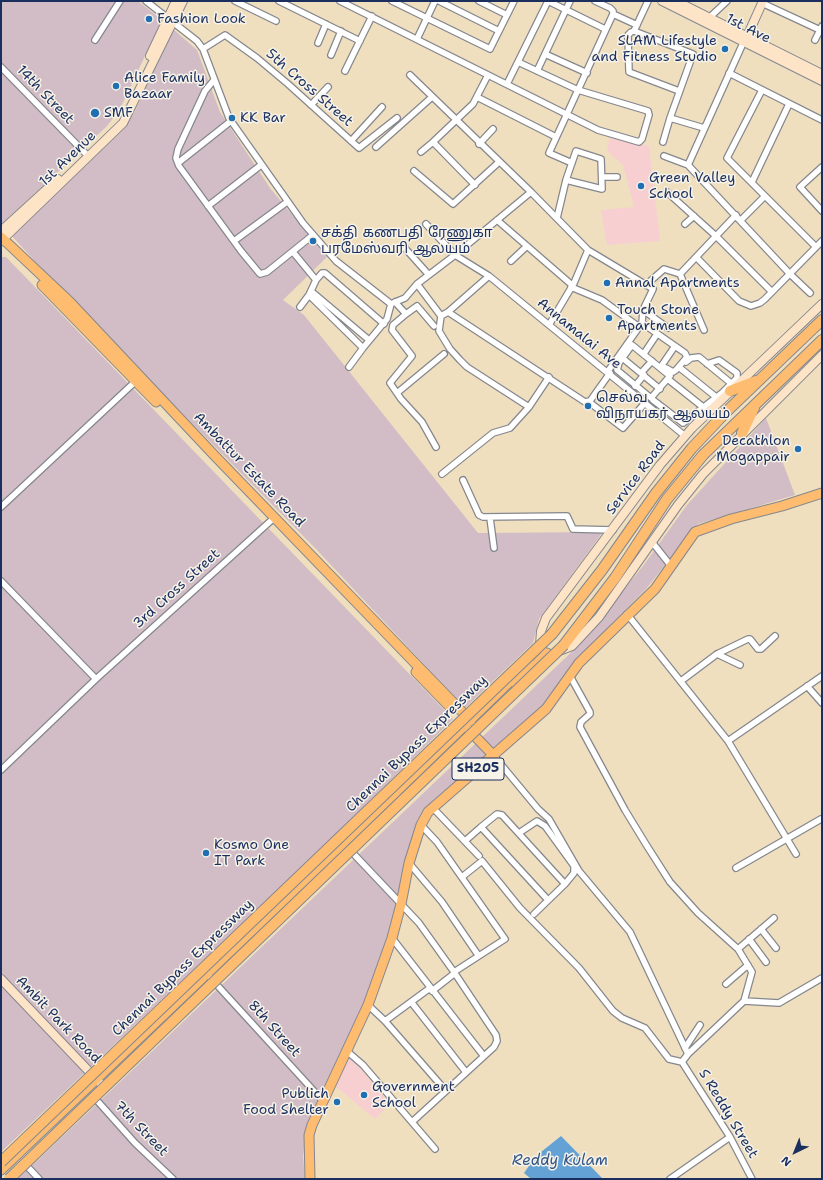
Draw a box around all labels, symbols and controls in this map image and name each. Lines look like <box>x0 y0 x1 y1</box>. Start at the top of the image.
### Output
place label: Fashion Look <box>157 11 246 27</box>
street label: 1st Ave <box>723 11 773 47</box>
marker: Fashion Look <box>144 14 154 24</box>
place label: SLAM Lifestyle and Fitness Studio <box>592 33 717 66</box>
marker: SLAM Lifestyle and Fitness Studio <box>720 44 730 54</box>
street label: 5th Cross Street <box>262 46 356 130</box>
street label: 14th Street <box>13 62 77 128</box>
place label: Alice Family Bazaar <box>124 70 205 102</box>
marker: Alice Family Bazaar <box>111 81 121 91</box>
place label: SMF <box>104 105 133 121</box>
marker: SMF <box>89 107 101 119</box>
place label: KK Bar <box>240 110 286 126</box>
marker: KK Bar <box>227 113 237 123</box>
street label: 1st Avenue <box>36 128 100 190</box>
place label: Green Valley School <box>649 170 735 202</box>
marker: Green Valley School <box>636 181 646 191</box>
place label: சக்தி கணபதி ரேணுகா பரமேஸ்வரி ஆலயம் <box>321 225 493 258</box>
marker: சக்தி கணபதி ரேணுகா பரமேஸ்வரி ஆலயம் <box>308 236 318 246</box>
place label: Annal Apartments <box>615 275 740 291</box>
marker: Annal Apartments <box>602 278 612 288</box>
street label: Annamalai Ave <box>534 295 624 373</box>
place label: Touch Stone Apartments <box>617 302 699 334</box>
marker: Touch Stone Apartments <box>604 313 614 323</box>
place label: செல்வ விநாயகர் ஆலயம் <box>596 390 730 422</box>
marker: செல்வ விநாயகர் ஆலயம் <box>583 401 593 411</box>
street label: Ambattur Estate Road <box>190 409 308 531</box>
place label: Decathlon Mogappair <box>716 433 790 466</box>
street label: Service Road <box>603 438 669 518</box>
marker: Decathlon Mogappair <box>793 444 803 454</box>
street label: 3rd Cross Street <box>130 546 224 632</box>
street label: Chennai Bypass Expressway <box>343 672 491 816</box>
road number: SH205 <box>452 758 504 780</box>
place label: Kosmo One IT Park <box>214 837 289 870</box>
marker: Kosmo One IT Park <box>201 848 211 858</box>
street label: Chennai Bypass Expressway <box>109 896 257 1040</box>
street label: Ambit Park Road <box>12 973 104 1067</box>
street label: 8th Street <box>244 997 304 1061</box>
street label: S Reddy Street <box>695 1066 761 1162</box>
place label: Government School <box>372 1079 455 1112</box>
place label: Publich Food Shelter <box>243 1086 329 1118</box>
marker: Government School <box>359 1090 369 1100</box>
marker: Publich Food Shelter <box>332 1097 342 1107</box>
street label: 7th Street <box>111 1098 171 1160</box>
north arrow <box>775 1132 815 1172</box>
water label: Reddy Kulam <box>512 1152 608 1170</box>
text: N <box>778 1153 795 1170</box>

